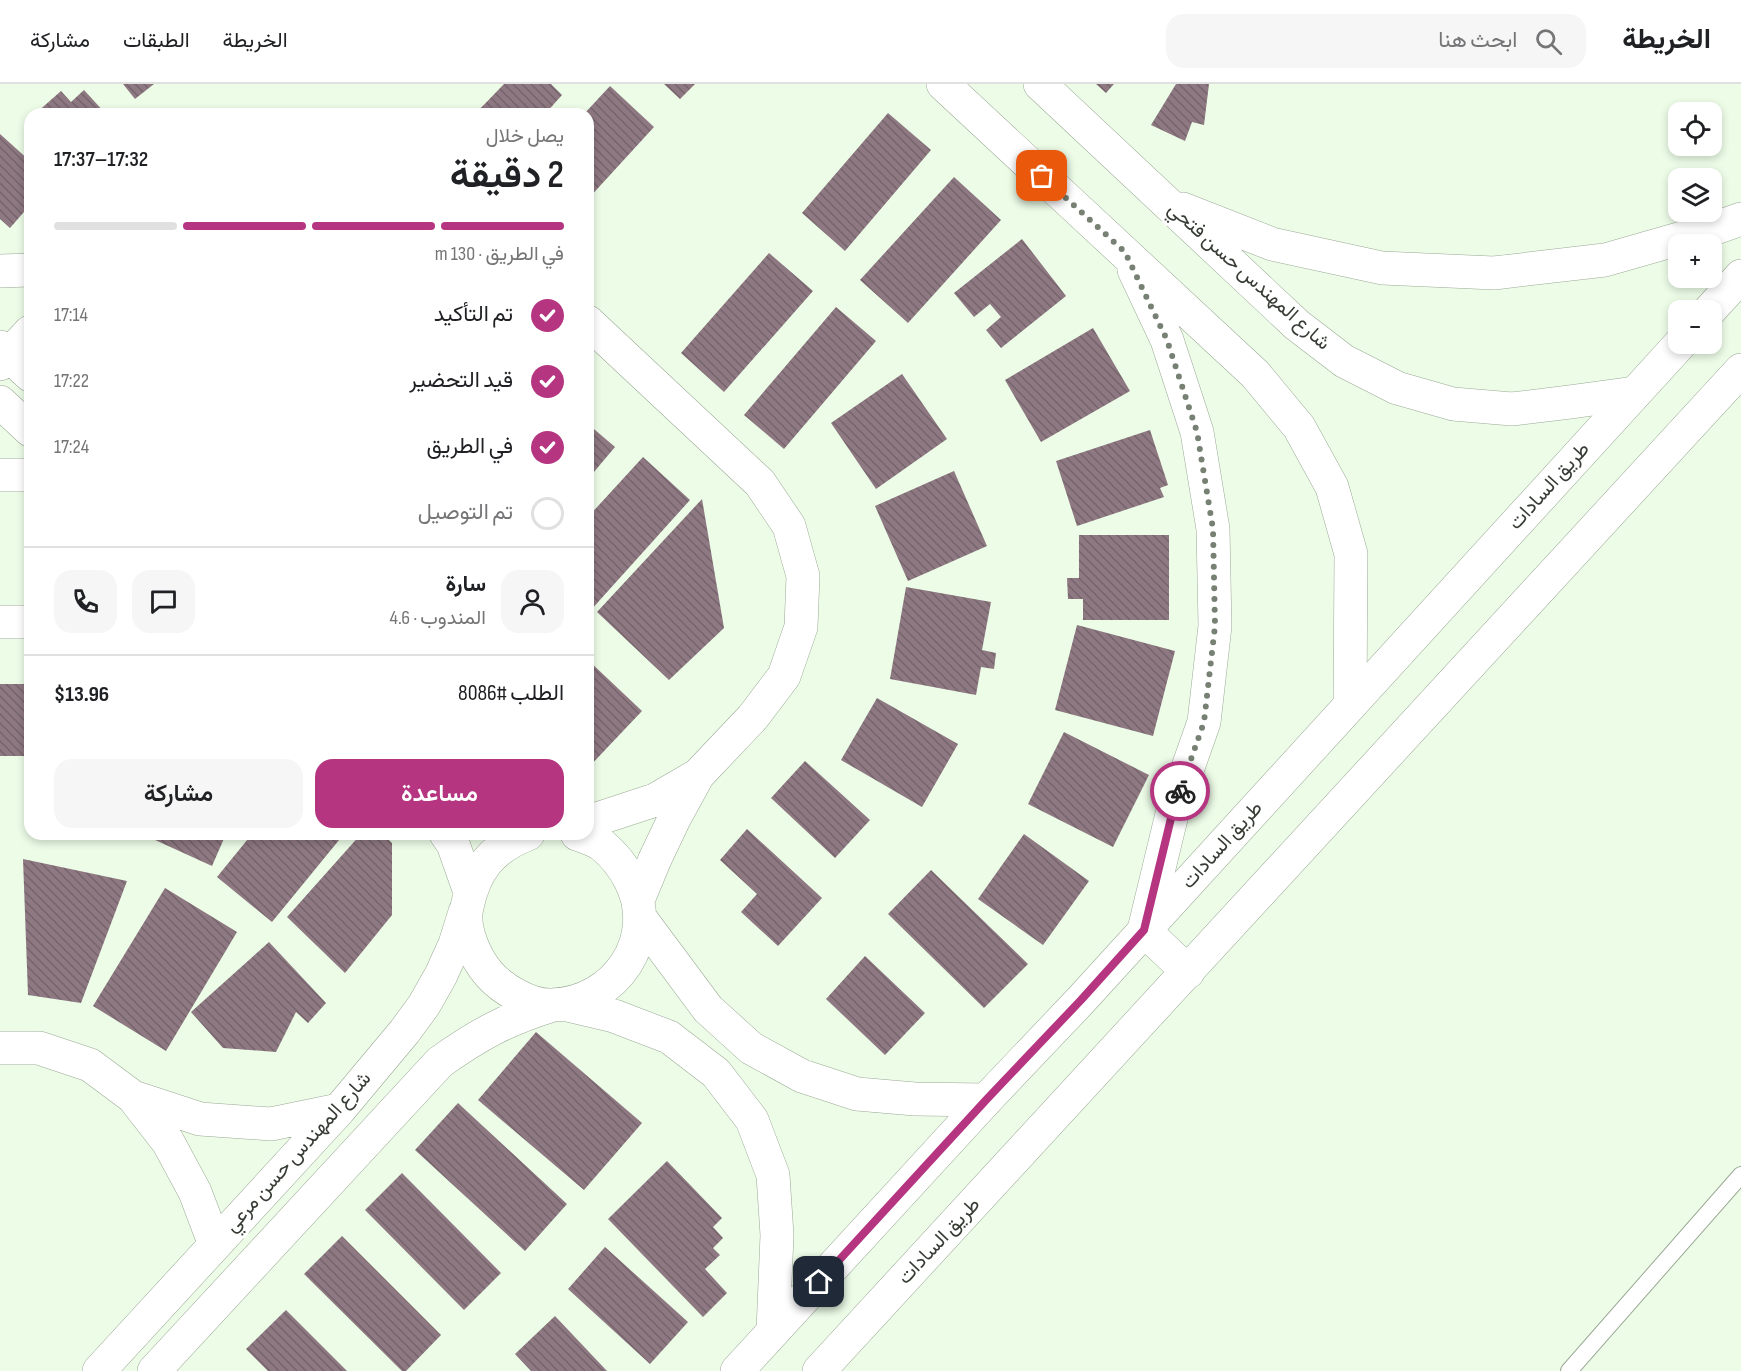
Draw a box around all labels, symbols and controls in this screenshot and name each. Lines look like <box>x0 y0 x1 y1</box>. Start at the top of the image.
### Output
search box <box>1166 14 1586 68</box>
text: الخريطة <box>1622 23 1711 56</box>
icon: search <box>1532 25 1565 58</box>
text: ابحث هنا <box>1438 27 1517 54</box>
text: مشاركة <box>30 28 90 53</box>
text: الطبقات <box>123 28 190 53</box>
text: الخريطة <box>223 28 288 53</box>
map controls <box>1668 102 1722 354</box>
button: locate <box>1668 102 1722 156</box>
text: يصل خلال <box>486 124 564 148</box>
text: 17:32–17:37 <box>54 146 148 173</box>
pin <box>1016 150 1067 201</box>
text: 2 دقيقة <box>450 152 564 199</box>
icon: bag <box>1025 159 1058 192</box>
button: layers <box>1668 168 1722 222</box>
street label: شارع المهندس حسن فتحي <box>1160 197 1335 358</box>
button: + <box>1668 234 1722 288</box>
text: في الطريق · 130 m <box>435 242 564 266</box>
icon: check <box>531 299 564 332</box>
button: − <box>1668 300 1722 354</box>
text: تم التأكيد <box>434 301 513 328</box>
text: 17:14 <box>54 303 88 327</box>
icon: check <box>531 365 564 398</box>
text: قيد التحضير <box>409 367 513 394</box>
text: 17:22 <box>54 369 89 393</box>
icon: check <box>531 431 564 464</box>
text: في الطريق <box>427 433 513 460</box>
text: 17:24 <box>54 435 89 459</box>
street label: طريق السادات <box>1503 437 1595 535</box>
text: تم التوصيل <box>418 499 513 526</box>
button: phone <box>54 570 117 633</box>
button: chat <box>132 570 195 633</box>
button: person <box>501 570 564 633</box>
text: سارة <box>445 571 486 598</box>
text: المندوب · 4.6 <box>390 606 486 630</box>
text: الطلب #8086 <box>458 680 564 707</box>
text: $13.96 <box>54 681 109 708</box>
button: مشاركة <box>54 759 303 828</box>
button: مساعدة <box>315 759 564 828</box>
courier <box>1150 761 1210 821</box>
icon: bike <box>1164 775 1197 808</box>
street label: طريق السادات <box>1176 796 1268 894</box>
street label: شارع المهندس حسن مرعي <box>220 1067 379 1240</box>
street label: طريق السادات <box>893 1193 985 1289</box>
pin <box>793 1256 844 1307</box>
icon: home <box>802 1265 835 1298</box>

